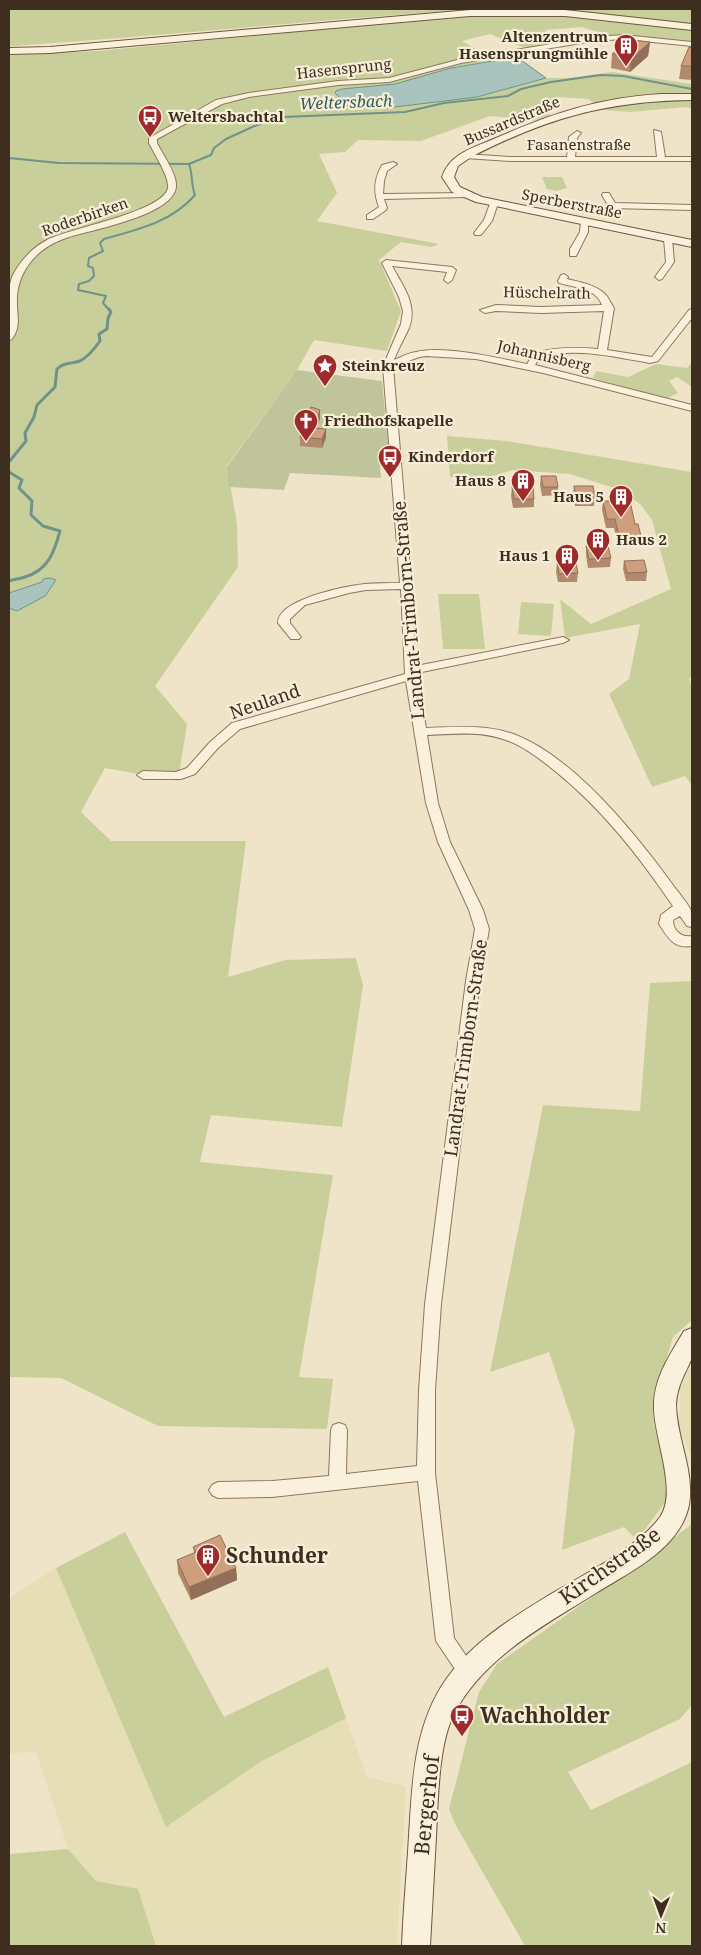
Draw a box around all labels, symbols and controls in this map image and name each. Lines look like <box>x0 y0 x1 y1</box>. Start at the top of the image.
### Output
place label: Altenzentrum Hasensprungmühle <box>459 26 608 63</box>
building icon: Altenzentrum Hasensprungmühle <box>613 33 639 67</box>
street label: Hasensprung <box>296 53 392 83</box>
water label: Weltersbach <box>299 89 393 115</box>
street label: Bussardstraße <box>460 91 563 149</box>
bus stop icon: Weltersbachtal <box>137 104 163 138</box>
place label: Weltersbachtal <box>168 106 284 126</box>
street label: Fasanenstraße <box>527 134 631 154</box>
street label: Sperberstraße <box>520 183 624 223</box>
street label: Roderbirken <box>39 192 131 240</box>
street label: Hüschelrath <box>503 281 592 303</box>
street label: Johannisberg <box>495 334 593 375</box>
place icon: Steinkreuz <box>312 353 338 387</box>
place label: Steinkreuz <box>342 355 425 375</box>
church icon: Friedhofskapelle <box>293 408 319 442</box>
place label: Friedhofskapelle <box>324 410 453 430</box>
bus stop icon: Kinderdorf <box>377 444 403 478</box>
place label: Kinderdorf <box>408 446 495 466</box>
building icon: Haus 8 <box>510 468 536 502</box>
place label: Haus 8 <box>455 470 506 490</box>
building icon: Haus 5 <box>608 484 634 518</box>
place label: Haus 5 <box>553 486 604 506</box>
street label: Landrat-Trimborn-Straße <box>386 500 430 720</box>
building icon: Haus 2 <box>585 527 611 561</box>
place label: Haus 2 <box>616 529 667 549</box>
building icon: Haus 1 <box>554 543 580 577</box>
place label: Haus 1 <box>499 545 550 565</box>
street label: Neuland <box>226 678 303 724</box>
street label: Landrat-Trimborn-Straße <box>438 938 492 1158</box>
street label: Kirchstraße <box>553 1520 666 1610</box>
place label: Schunder <box>226 1541 328 1569</box>
building icon: Schunder <box>195 1543 221 1577</box>
place label: Wachholder <box>480 1701 610 1729</box>
bus stop icon: Wachholder <box>449 1703 475 1737</box>
street label: Bergerhof <box>407 1751 445 1856</box>
north arrow <box>636 1890 686 1940</box>
text: N <box>655 1919 666 1938</box>

